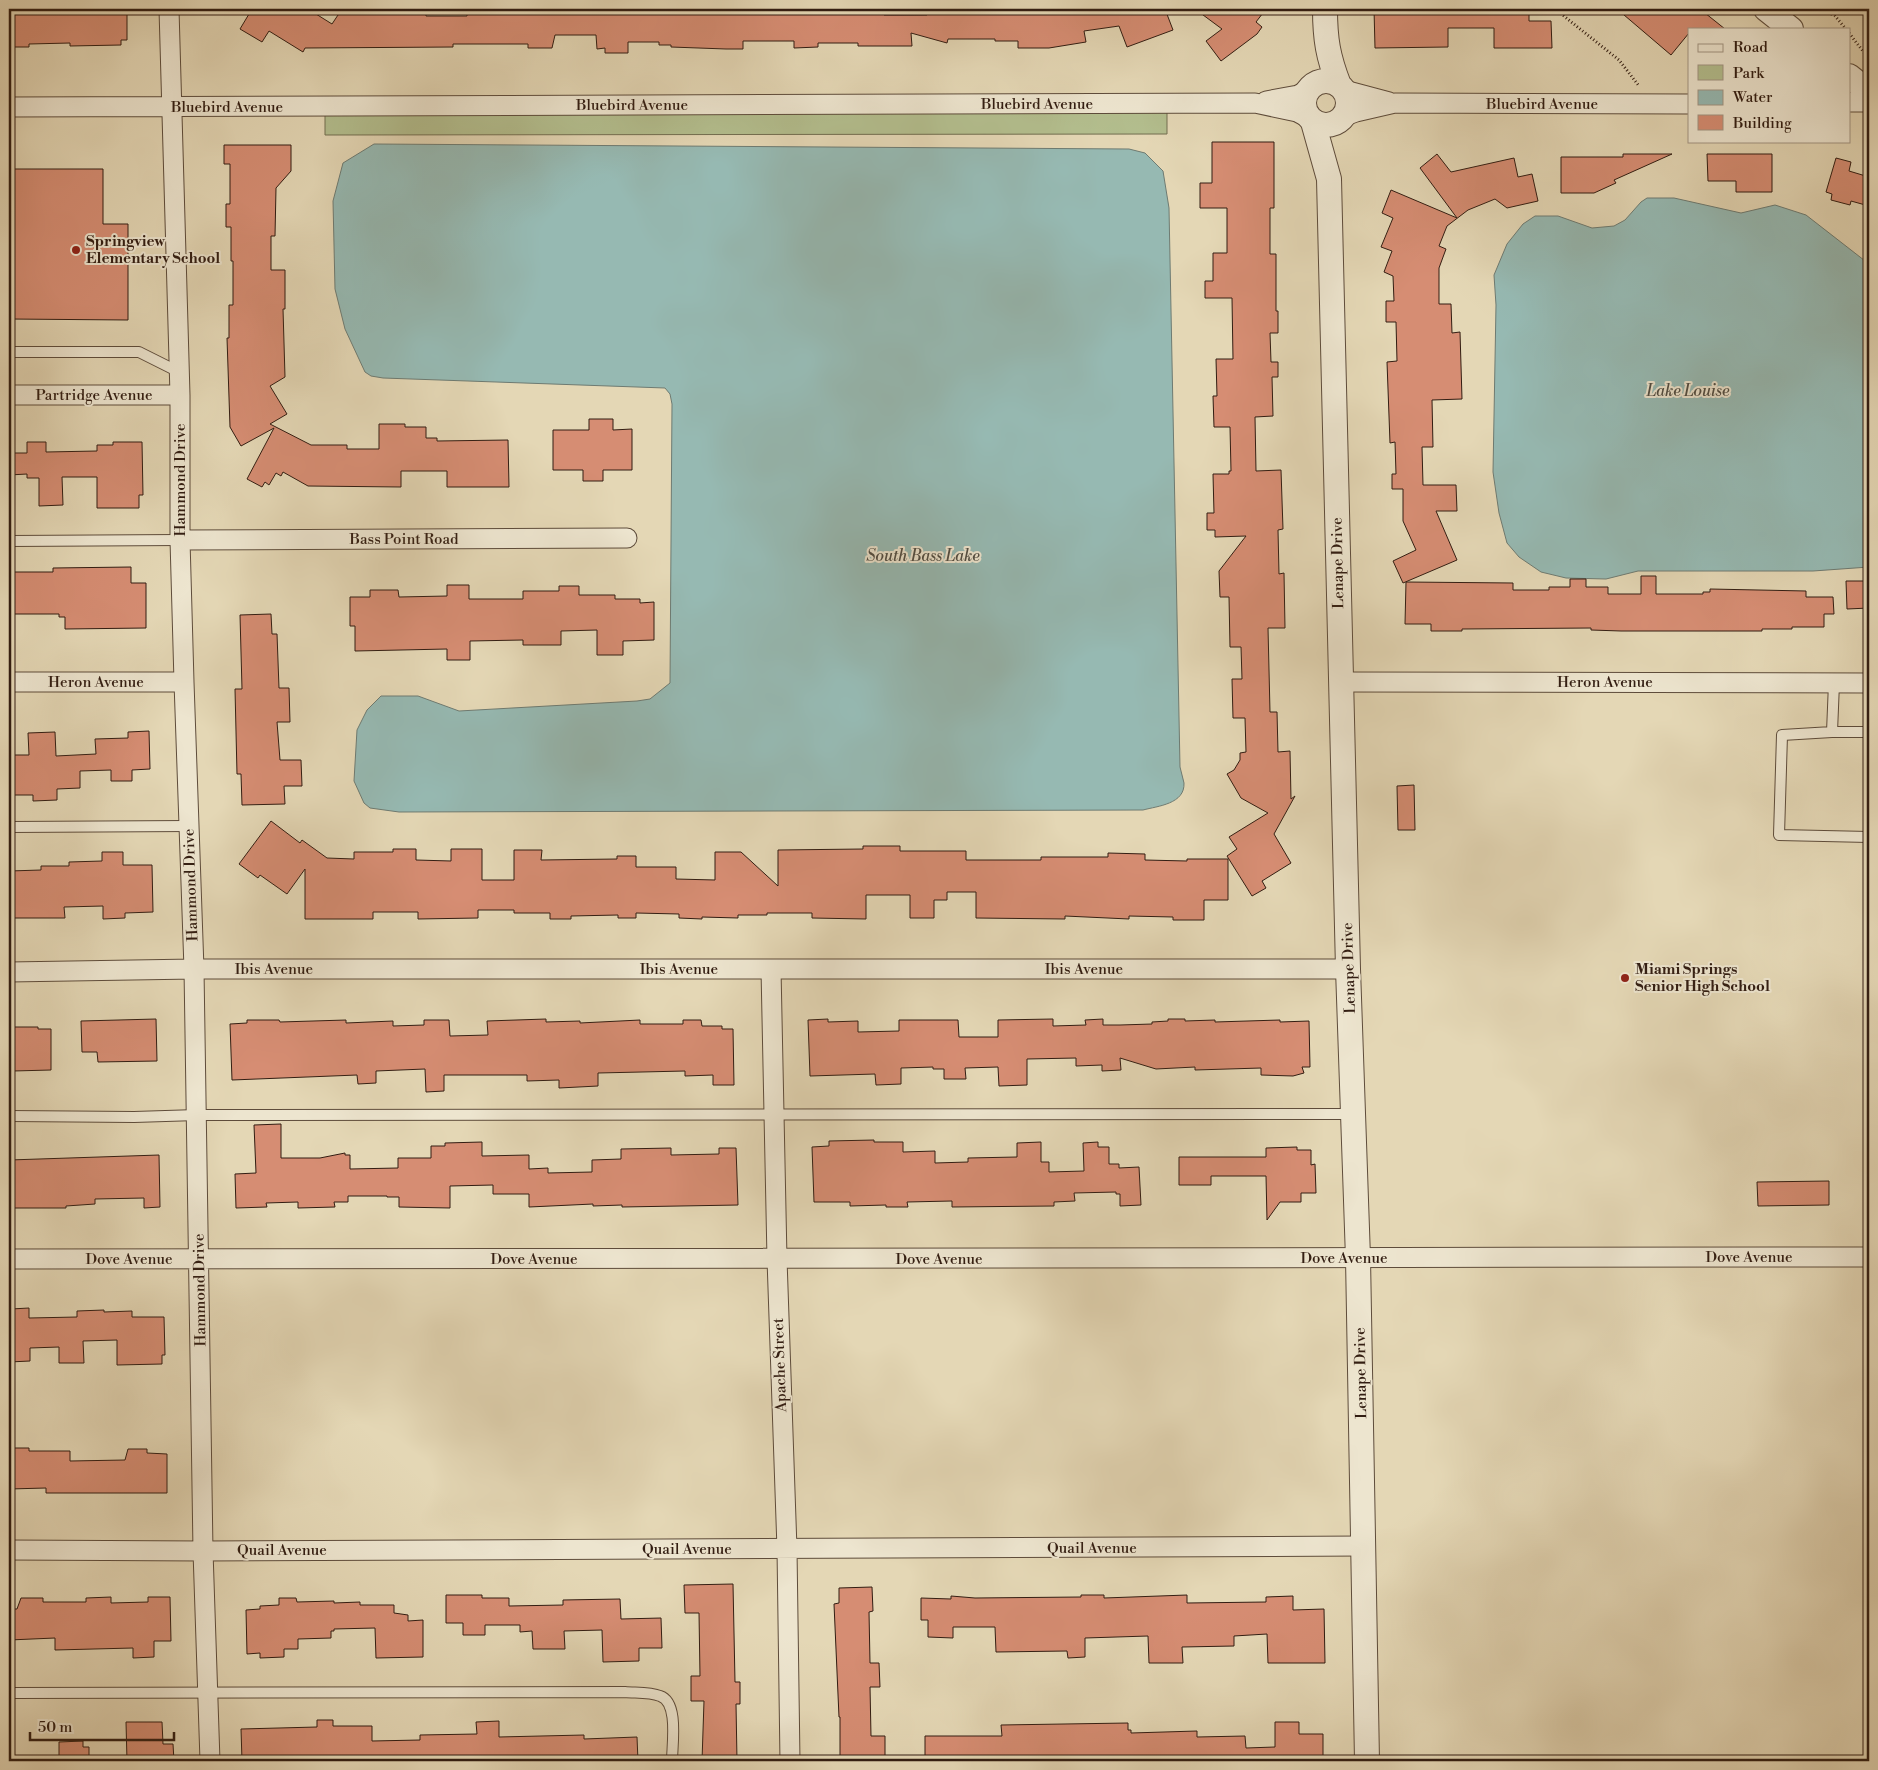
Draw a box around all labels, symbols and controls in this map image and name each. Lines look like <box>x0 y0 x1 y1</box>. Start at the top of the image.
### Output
legend <box>1688 28 1850 142</box>
text: Road <box>1733 38 1768 57</box>
text: Park <box>1733 64 1765 83</box>
text: Water <box>1732 88 1773 107</box>
street label: Bluebird Avenue <box>980 95 1093 114</box>
street label: Bluebird Avenue <box>1485 95 1598 114</box>
street label: Bluebird Avenue <box>575 96 688 115</box>
street label: Bluebird Avenue <box>170 98 283 117</box>
text: Building <box>1732 114 1792 133</box>
place label: Springview Elementary School <box>86 232 220 268</box>
marker: Springview Elementary School <box>70 244 82 256</box>
water label: Lake Louise <box>1645 381 1730 401</box>
street label: Partridge Avenue <box>35 386 153 405</box>
street label: Hammond Drive <box>171 423 190 537</box>
street label: Lenape Drive <box>1328 517 1348 609</box>
street label: Bass Point Road <box>348 530 459 549</box>
water label: South Bass Lake <box>866 546 980 566</box>
street label: Heron Avenue <box>48 673 144 692</box>
street label: Heron Avenue <box>1557 673 1653 692</box>
street label: Hammond Drive <box>180 828 202 942</box>
street label: Lenape Drive <box>1338 922 1360 1014</box>
street label: Ibis Avenue <box>235 960 313 979</box>
street label: Ibis Avenue <box>640 960 718 979</box>
street label: Ibis Avenue <box>1045 960 1123 979</box>
place label: Miami Springs Senior High School <box>1635 960 1770 996</box>
marker: Miami Springs Senior High School <box>1619 972 1631 984</box>
street label: Hammond Drive <box>190 1233 210 1347</box>
street label: Dove Avenue <box>1705 1248 1793 1267</box>
street label: Dove Avenue <box>1300 1249 1388 1268</box>
street label: Dove Avenue <box>85 1250 173 1269</box>
street label: Dove Avenue <box>490 1250 578 1269</box>
street label: Dove Avenue <box>895 1250 983 1269</box>
street label: Apache Street <box>769 1317 791 1413</box>
street label: Lenape Drive <box>1351 1327 1371 1419</box>
street label: Quail Avenue <box>1047 1539 1137 1558</box>
street label: Quail Avenue <box>642 1540 732 1559</box>
street label: Quail Avenue <box>237 1541 327 1560</box>
scale bar <box>30 1710 174 1742</box>
text: 50 m <box>38 1718 72 1737</box>

